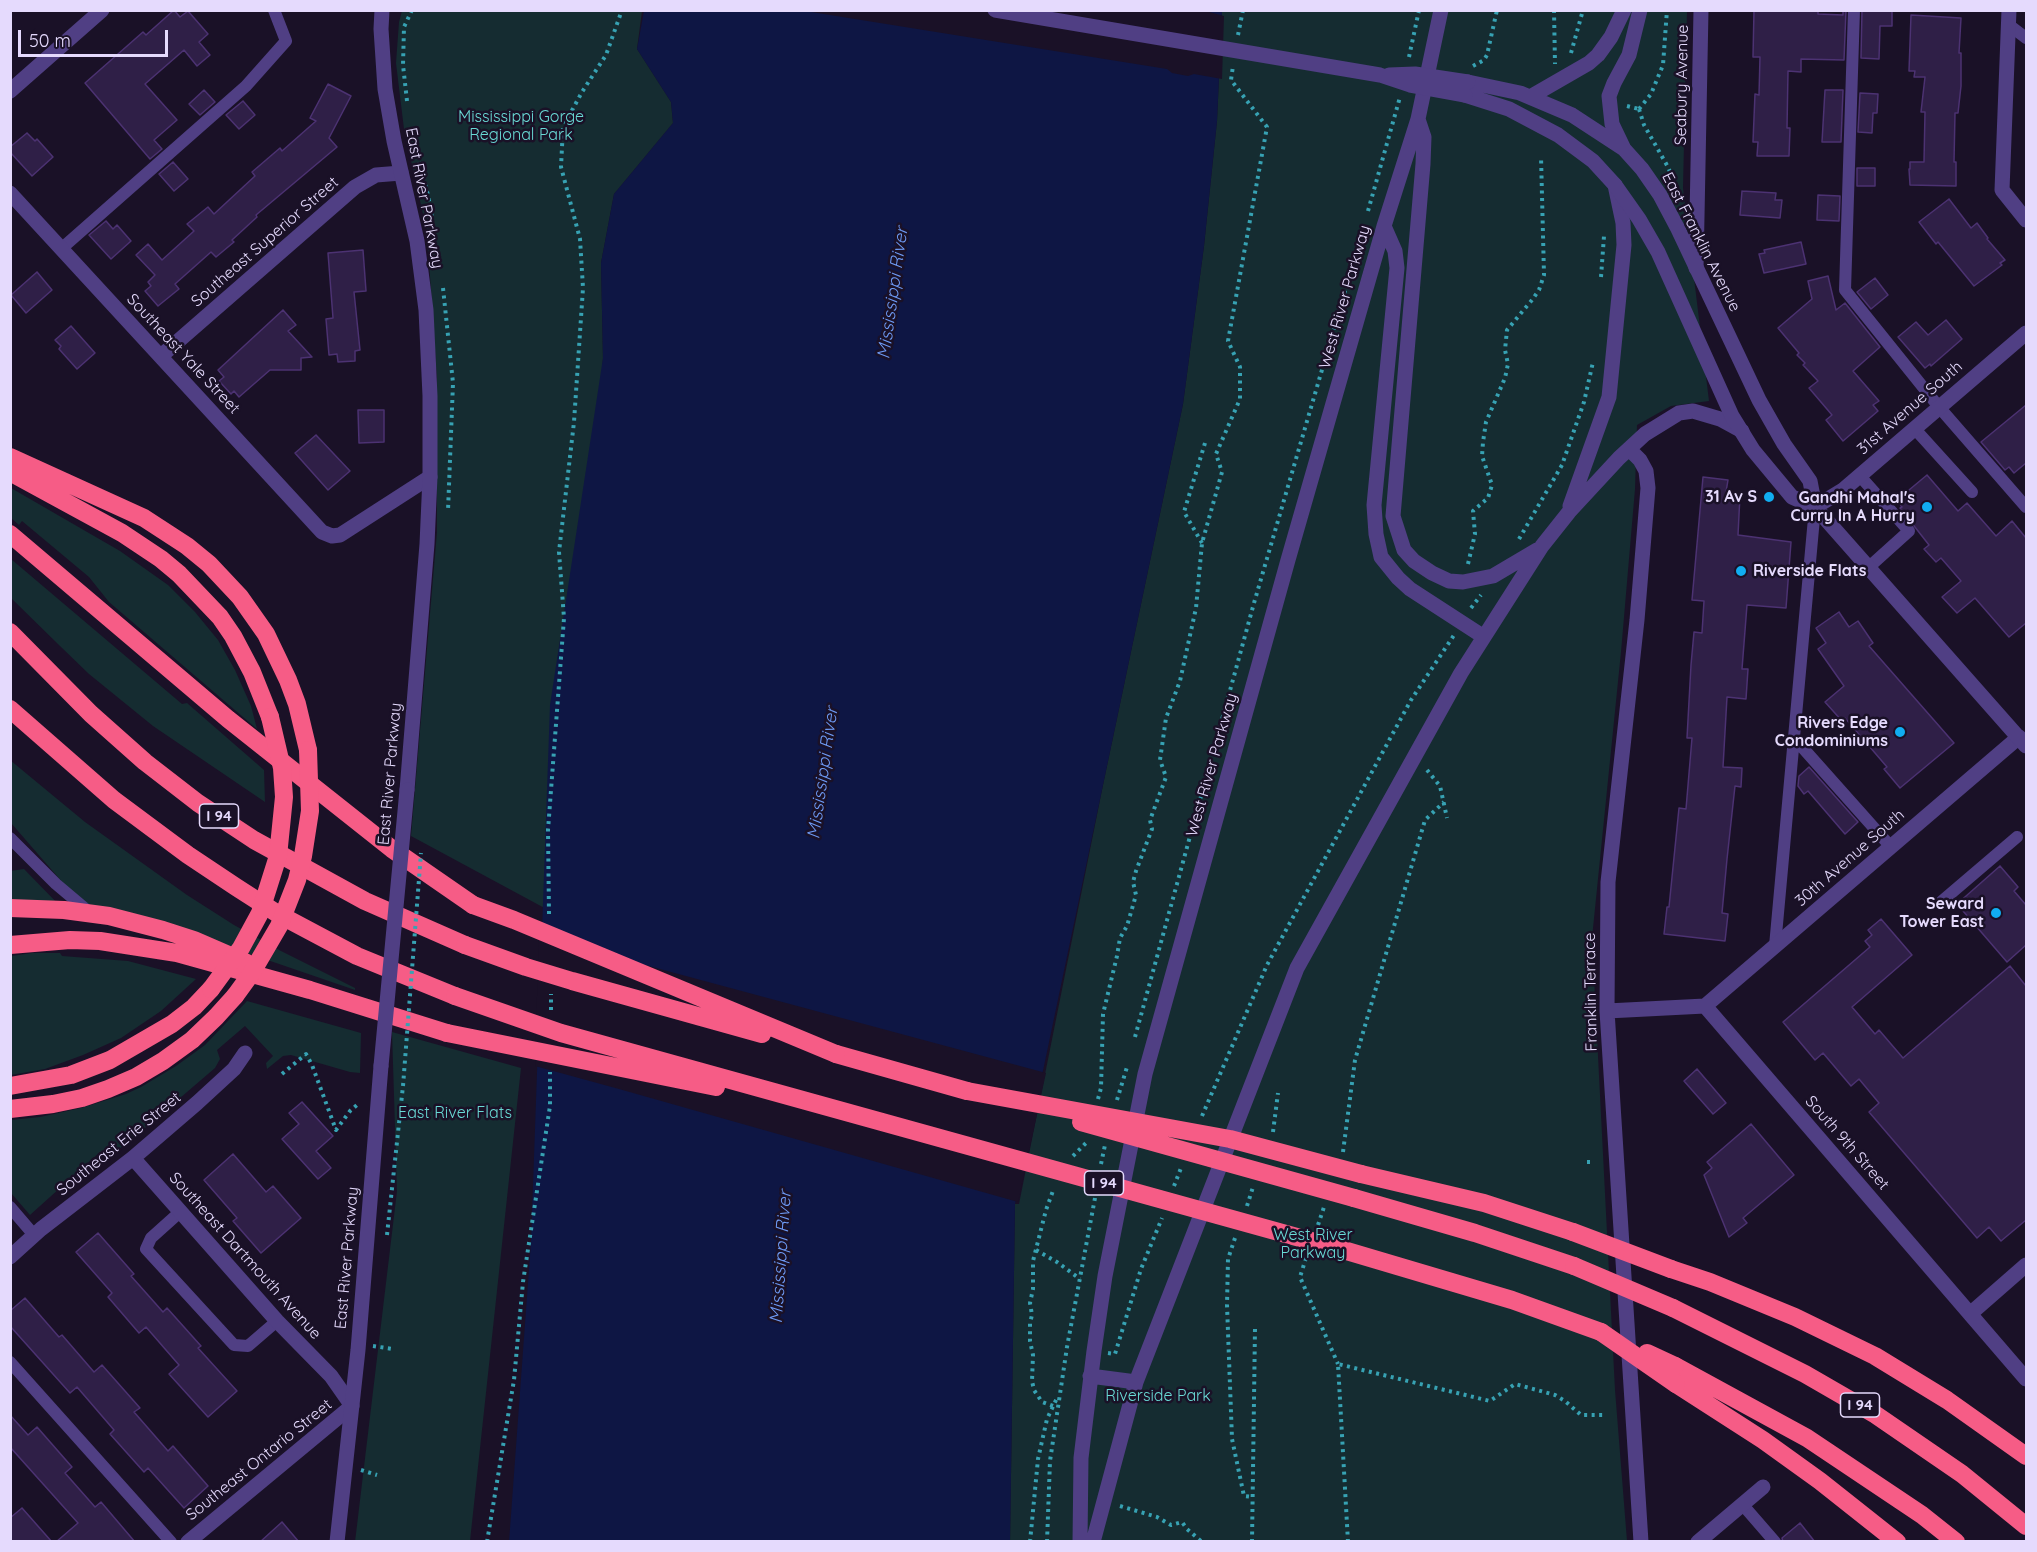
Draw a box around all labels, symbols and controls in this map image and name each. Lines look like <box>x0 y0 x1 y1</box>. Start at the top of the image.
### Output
scale bar <box>21 18 171 56</box>
street label: Seabury Avenue <box>1671 24 1693 146</box>
text: 50 m <box>29 29 71 52</box>
park label: Mississippi Gorge Regional Park <box>458 107 584 145</box>
street label: East River Parkway <box>401 126 447 270</box>
street label: East Franklin Avenue <box>1658 169 1744 315</box>
street label: Southeast Superior Street <box>187 173 343 311</box>
street label: West River Parkway <box>1315 223 1375 371</box>
water label: Mississippi River <box>873 226 913 360</box>
street label: Southeast Yale Street <box>122 290 244 418</box>
street label: 31st Avenue South <box>1854 357 1966 459</box>
place label: 31 Av S <box>1705 487 1757 507</box>
place label: Gandhi Mahal's Curry In A Hurry <box>1791 488 1915 526</box>
marker: 31 Av S <box>1762 490 1776 504</box>
marker: Gandhi Mahal's Curry In A Hurry <box>1920 500 1934 514</box>
place label: Riverside Flats <box>1753 561 1866 581</box>
marker: Riverside Flats <box>1734 564 1748 578</box>
street label: West River Parkway <box>1182 691 1242 839</box>
street label: East River Parkway <box>374 702 406 846</box>
water label: Mississippi River <box>803 706 843 840</box>
place label: Rivers Edge Condominiums <box>1775 713 1888 751</box>
marker: Rivers Edge Condominiums <box>1893 725 1907 739</box>
road number: I 94 <box>200 804 238 828</box>
street label: 30th Avenue South <box>1792 805 1908 911</box>
place label: Seward Tower East <box>1899 894 1984 932</box>
marker: Seward Tower East <box>1989 906 2003 920</box>
street label: Franklin Terrace <box>1580 932 1602 1052</box>
street label: Southeast Erie Street <box>53 1088 185 1200</box>
street label: South 9th Street <box>1801 1092 1893 1194</box>
park label: East River Flats <box>398 1103 512 1123</box>
street label: Southeast Dartmouth Avenue <box>165 1169 325 1343</box>
road number: I 94 <box>1084 1171 1124 1195</box>
street label: East River Parkway <box>331 1186 363 1330</box>
water label: Mississippi River <box>766 1190 796 1324</box>
park label: West River Parkway <box>1273 1225 1353 1263</box>
park label: Riverside Park <box>1105 1386 1211 1406</box>
road number: I 94 <box>1840 1393 1880 1417</box>
street label: Southeast Ontario Street <box>182 1395 336 1525</box>

